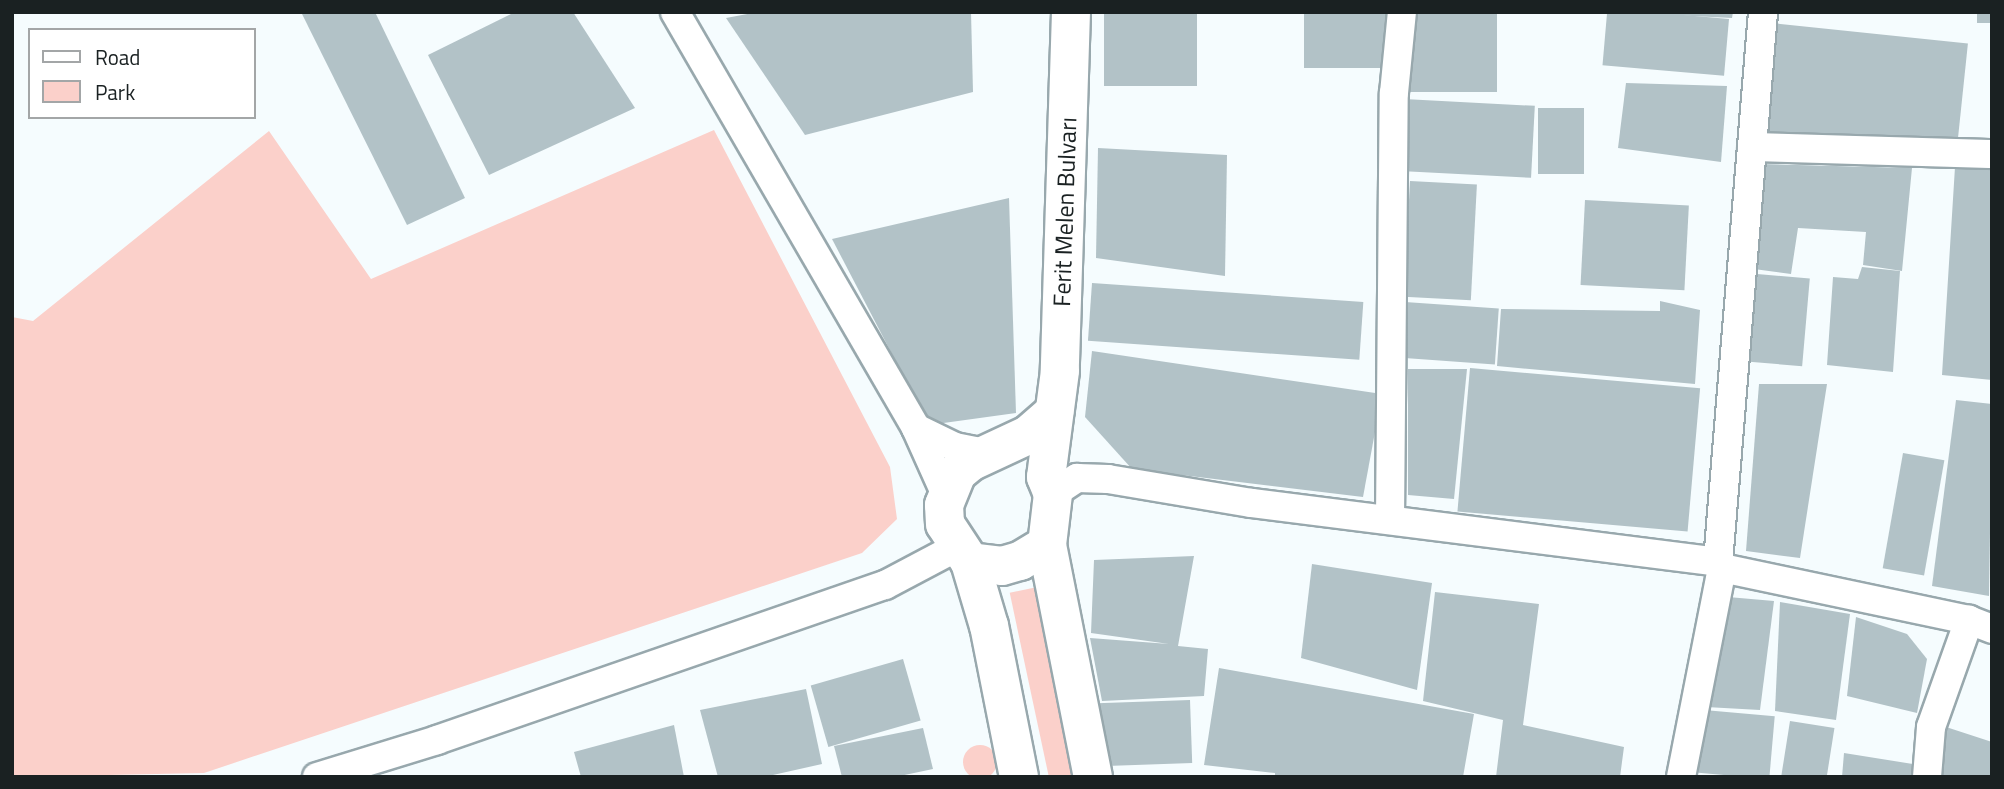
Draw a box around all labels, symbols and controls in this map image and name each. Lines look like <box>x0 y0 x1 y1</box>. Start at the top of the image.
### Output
legend <box>28 28 256 119</box>
text: Road <box>95 41 140 73</box>
text: Park <box>95 76 135 108</box>
street label: Ferit Melen Bulvarı <box>1047 117 1083 307</box>

